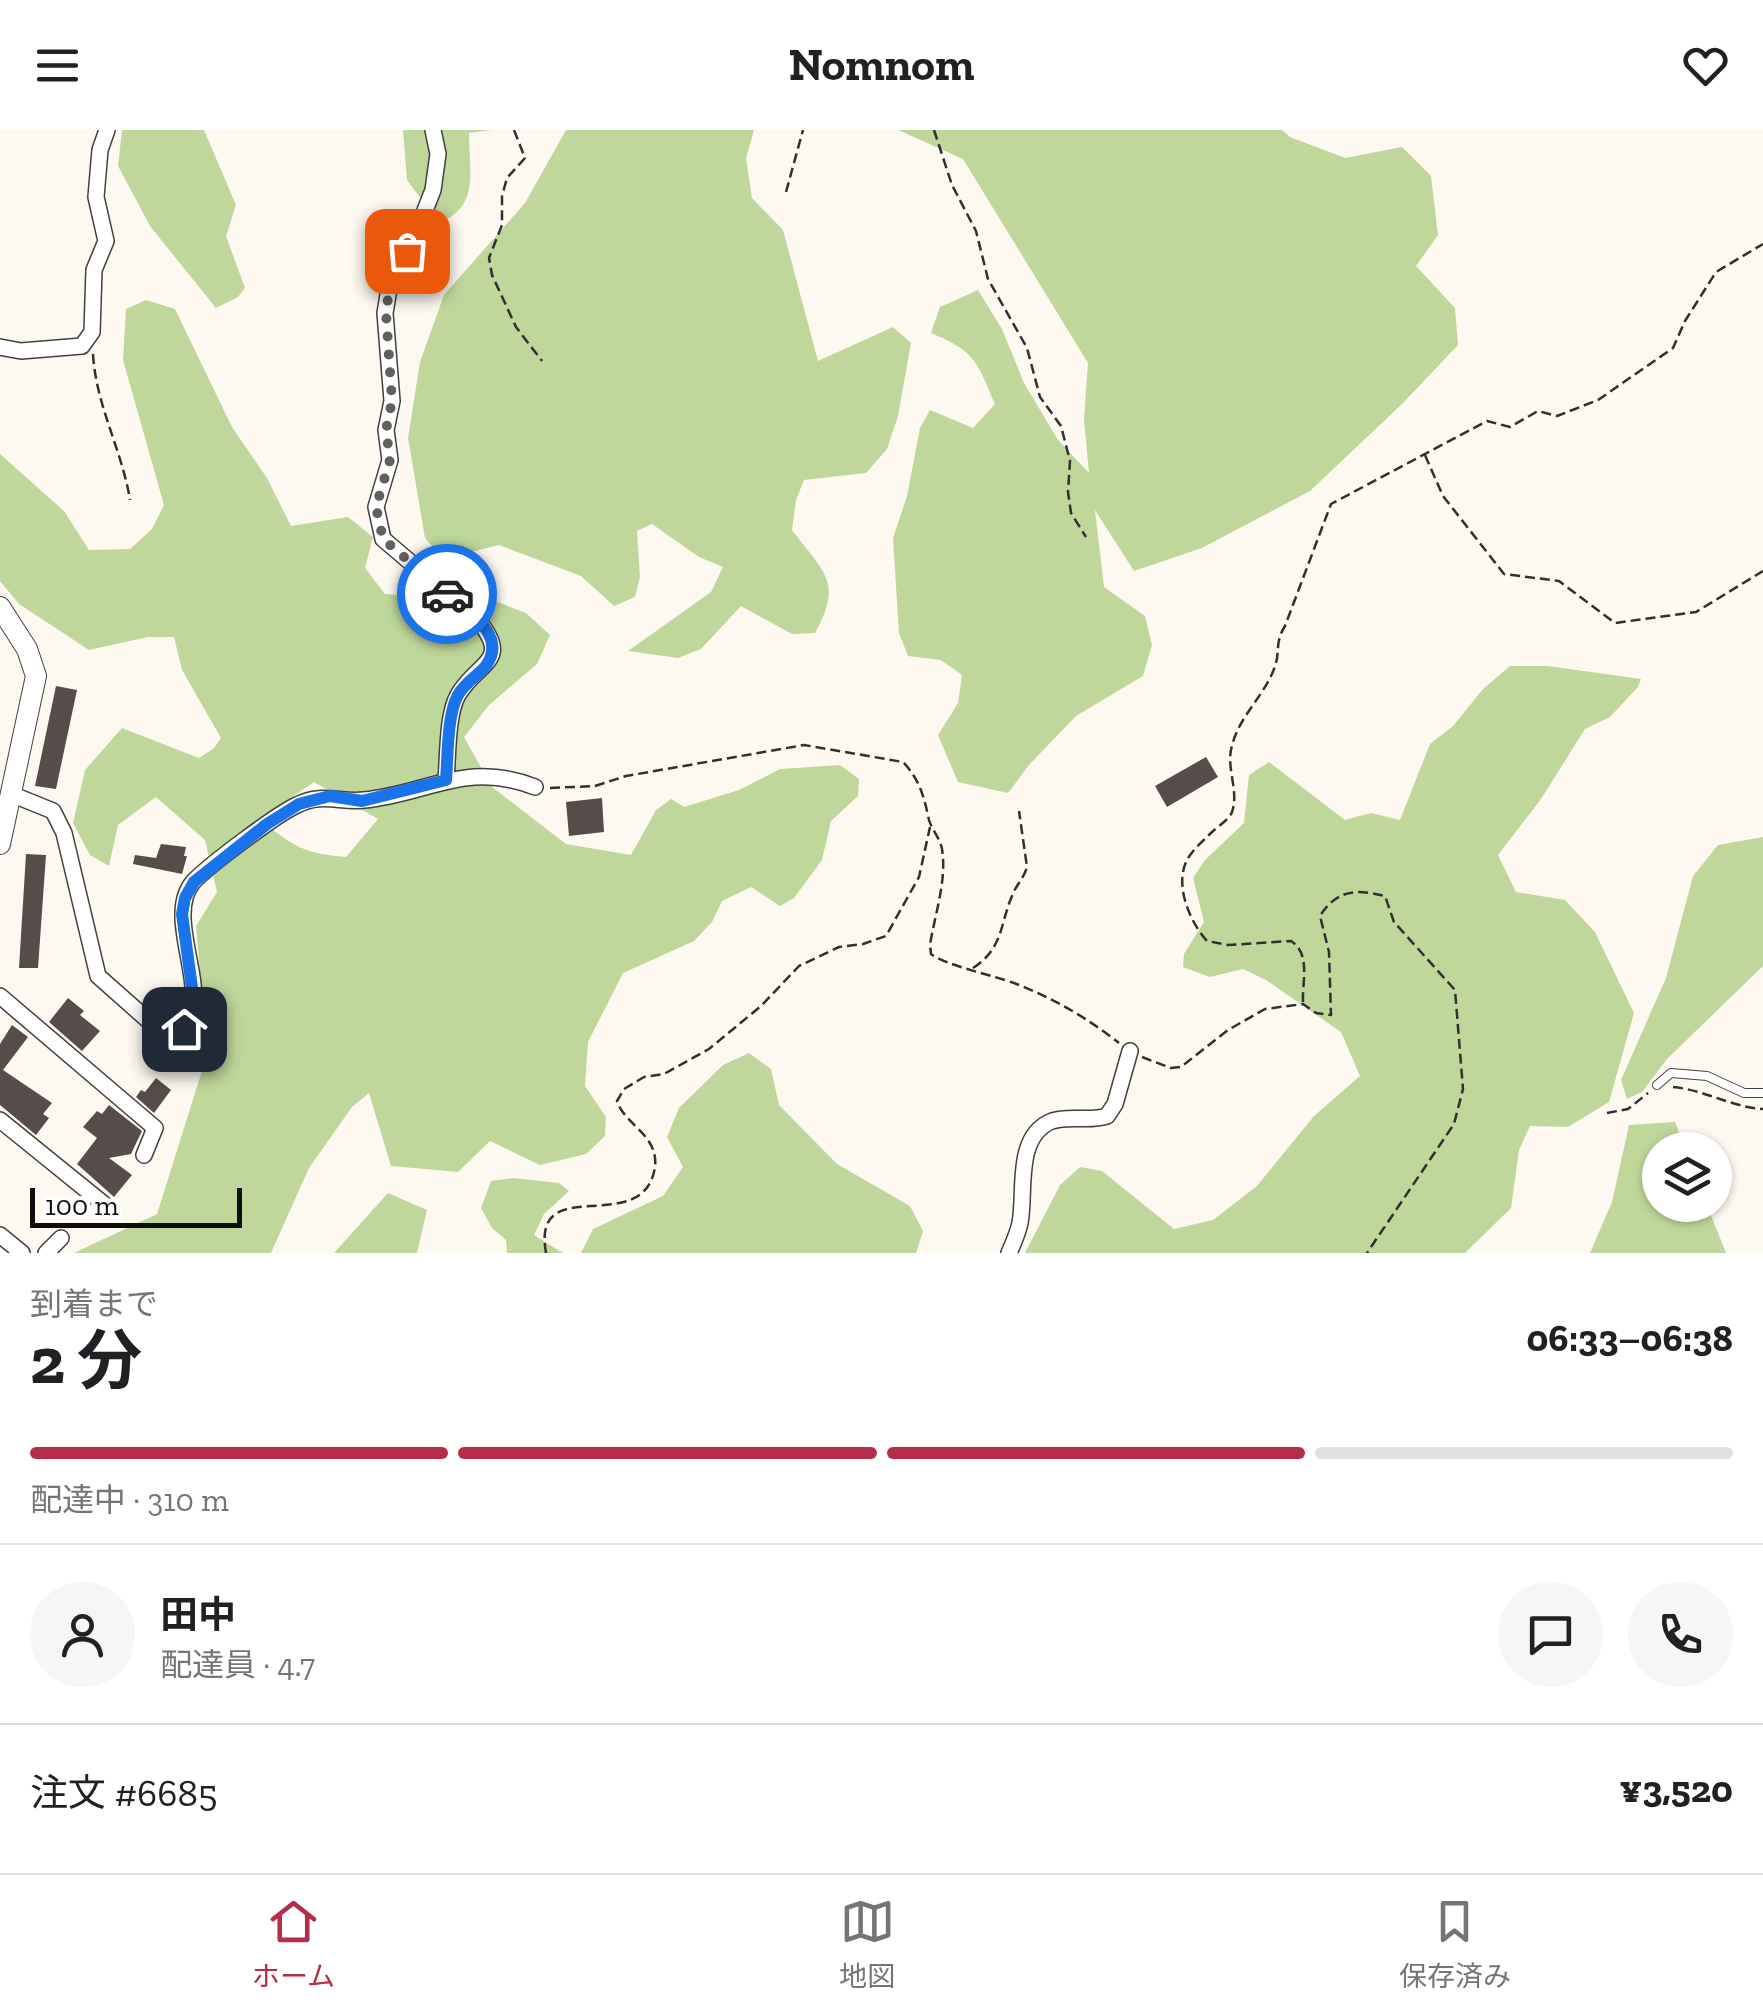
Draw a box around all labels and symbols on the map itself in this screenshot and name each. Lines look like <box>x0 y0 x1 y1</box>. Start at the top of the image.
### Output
pin <box>365 209 450 294</box>
courier <box>397 544 497 644</box>
pin <box>142 987 227 1072</box>
scale bar <box>30 1183 242 1228</box>

